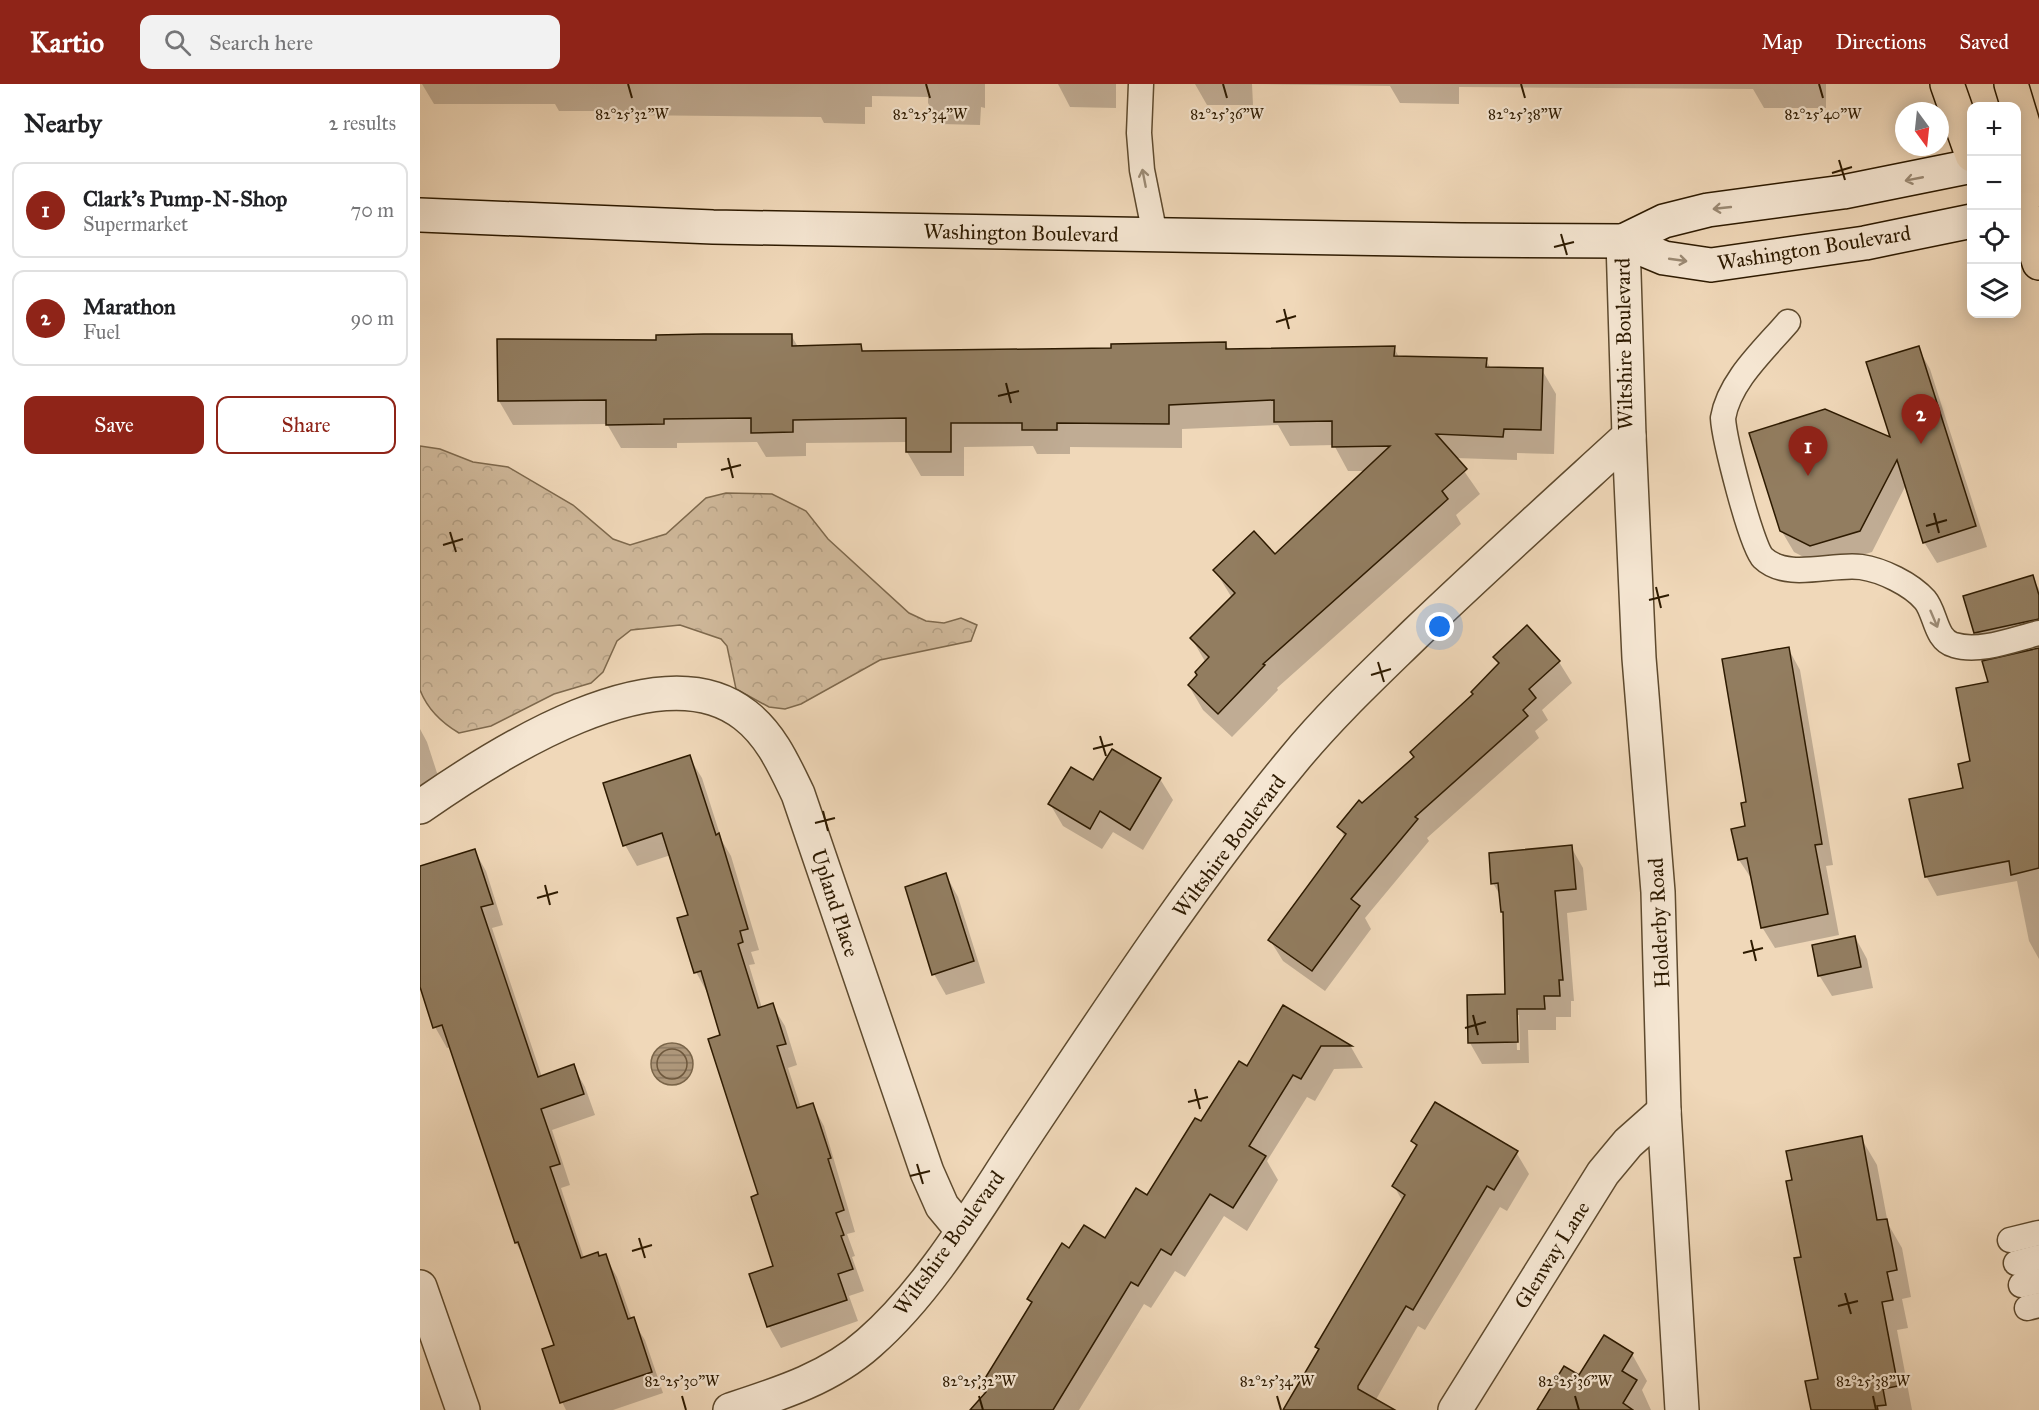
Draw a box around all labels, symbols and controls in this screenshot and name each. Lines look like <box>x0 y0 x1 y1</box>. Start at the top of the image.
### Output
search box <box>140 15 560 69</box>
text: Kartio <box>30 25 104 60</box>
icon: search <box>161 26 194 59</box>
text: Search here <box>209 29 313 56</box>
text: Map <box>1762 29 1803 55</box>
text: Directions <box>1836 29 1926 55</box>
text: Saved <box>1959 29 2009 55</box>
north arrow <box>1895 102 1949 156</box>
map controls <box>1967 102 2021 318</box>
button: + <box>1967 102 2021 156</box>
text: 82°25'32"W <box>595 105 669 123</box>
text: 82°25'34"W <box>893 105 968 123</box>
text: 82°25'36"W <box>1190 105 1265 123</box>
text: 82°25'38"W <box>1488 105 1563 123</box>
text: 82°25'40"W <box>1784 105 1862 123</box>
text: Nearby <box>24 107 102 139</box>
text: 2 results <box>328 111 396 135</box>
button: − <box>1967 156 2021 210</box>
one-way arrow <box>1138 168 1149 188</box>
one-way arrow <box>1905 174 1925 185</box>
text: Clark's Pump-N-Shop <box>83 185 287 212</box>
text: 1 <box>42 198 49 222</box>
text: 70 m <box>351 198 394 222</box>
one-way arrow <box>1712 203 1732 214</box>
button: locate <box>1967 210 2021 264</box>
text: Supermarket <box>83 212 188 236</box>
street label: Washington Boulevard <box>923 218 1119 248</box>
street label: Washington Boulevard <box>1715 220 1913 276</box>
one-way arrow <box>1668 254 1687 265</box>
street label: Wiltshire Boulevard <box>1609 257 1639 430</box>
button: layers <box>1967 264 2021 318</box>
text: Marathon <box>83 293 176 320</box>
text: 2 <box>41 306 50 330</box>
text: 90 m <box>351 306 394 330</box>
text: Fuel <box>83 320 120 344</box>
pin: 2 <box>1902 394 1940 444</box>
button: Save <box>24 396 204 454</box>
button: Share <box>216 396 396 454</box>
pin: 1 <box>1788 426 1828 476</box>
one-way arrow <box>1929 610 1940 628</box>
your location <box>1425 612 1454 641</box>
street label: Wiltshire Boulevard <box>1167 769 1291 923</box>
street label: Upland Place <box>805 846 865 960</box>
street label: Holderby Road <box>1643 857 1675 989</box>
street label: Wiltshire Boulevard <box>888 1165 1010 1320</box>
street label: Glenway Lane <box>1509 1196 1595 1314</box>
text: 82°25'30"W <box>645 1372 720 1390</box>
text: 82°25'32"W <box>942 1372 1016 1390</box>
text: 82°25'34"W <box>1240 1372 1315 1390</box>
text: 82°25'36"W <box>1538 1372 1613 1390</box>
text: 82°25'38"W <box>1836 1372 1911 1390</box>

